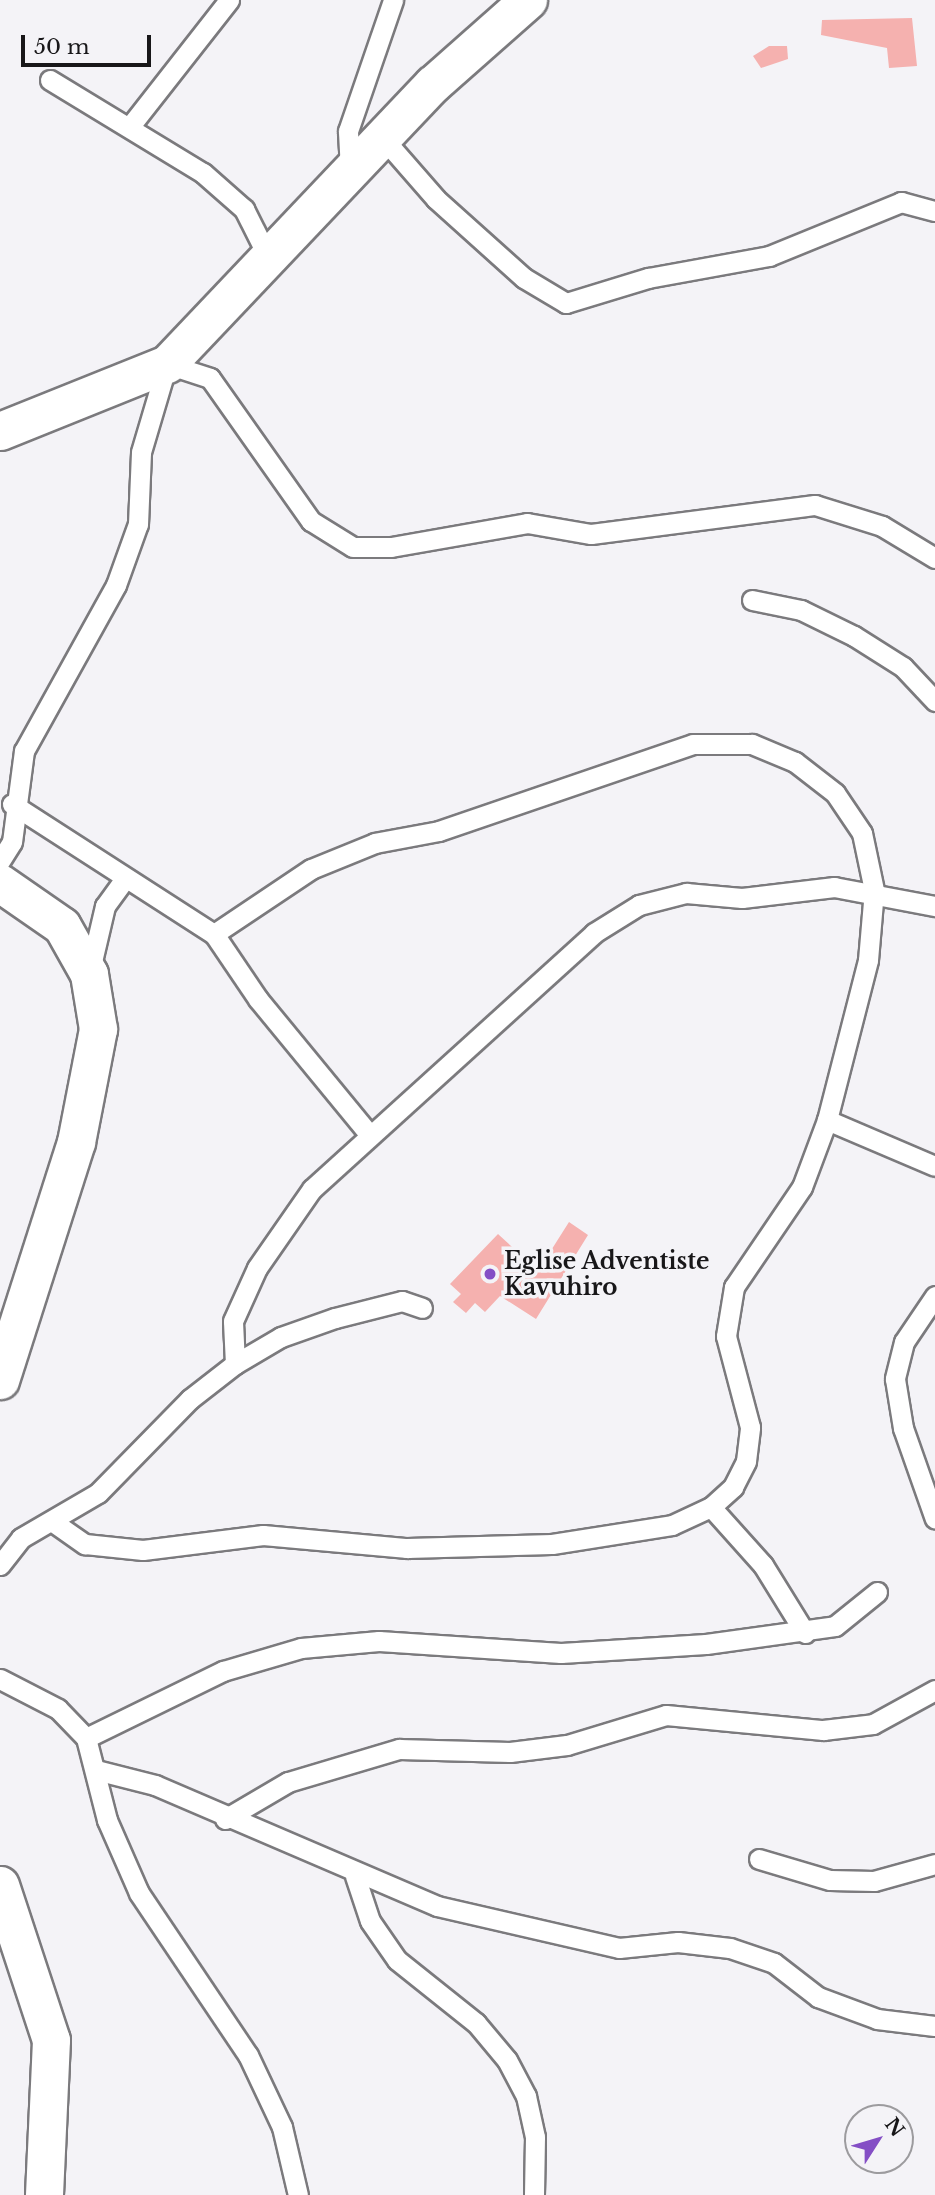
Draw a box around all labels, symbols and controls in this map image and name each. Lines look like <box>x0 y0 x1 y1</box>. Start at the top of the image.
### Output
scale bar <box>24 21 154 65</box>
text: 50 m <box>34 34 89 60</box>
place label: Eglise Adventiste Kavuhiro <box>504 1247 710 1301</box>
marker: Eglise Adventiste Kavuhiro <box>482 1266 498 1282</box>
north arrow <box>844 2104 914 2174</box>
text: N <box>880 2113 909 2141</box>

